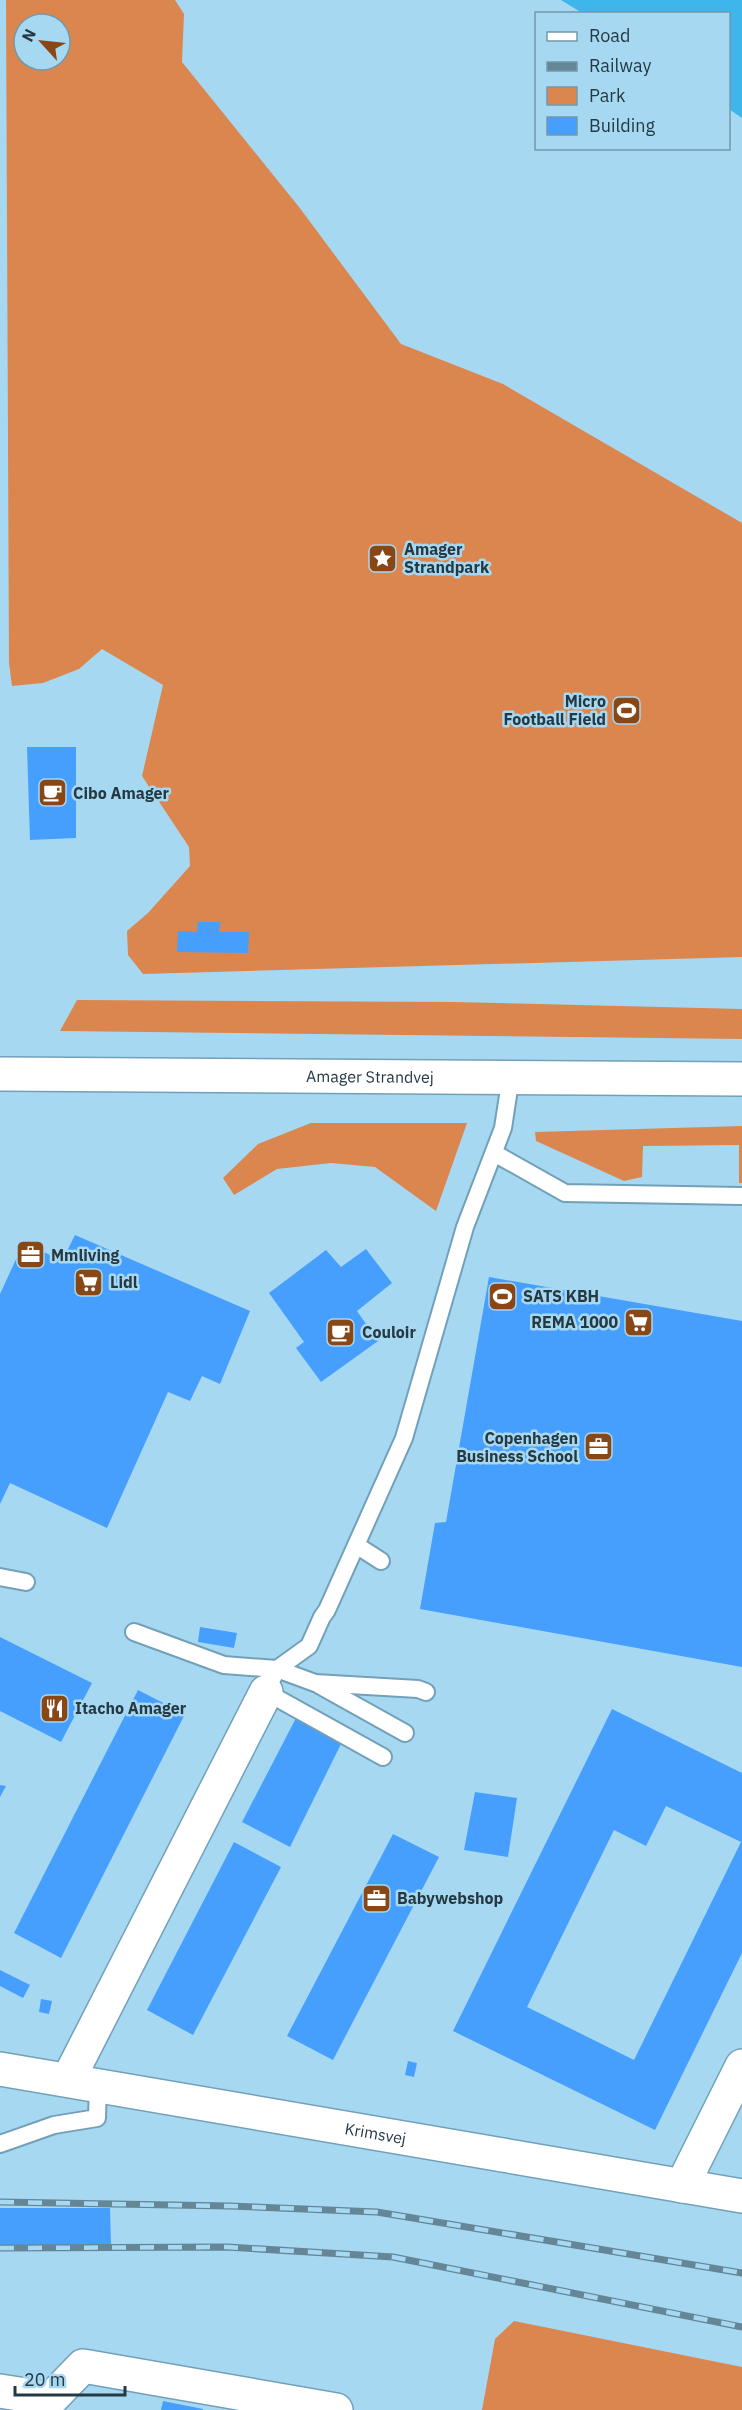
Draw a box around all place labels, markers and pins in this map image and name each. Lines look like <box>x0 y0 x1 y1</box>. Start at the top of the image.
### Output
place label: Amager Strandpark <box>404 539 490 577</box>
place icon: Amager Strandpark <box>367 542 399 574</box>
place label: Micro Football Field <box>503 691 606 729</box>
sports icon: Micro Football Field <box>611 694 643 726</box>
cafe icon: Cibo Amager <box>36 777 68 809</box>
place label: Cibo Amager <box>73 783 170 803</box>
office icon: Mmliving <box>14 1239 46 1271</box>
place label: Mmliving <box>51 1245 120 1265</box>
supermarket icon: Lidl <box>73 1266 105 1298</box>
place label: Lidl <box>110 1272 138 1292</box>
sports icon: SATS KBH <box>486 1280 518 1312</box>
place label: SATS KBH <box>523 1286 599 1306</box>
supermarket icon: REMA 1000 <box>623 1306 655 1338</box>
place label: REMA 1000 <box>531 1312 618 1332</box>
cafe icon: Couloir <box>325 1316 357 1348</box>
place label: Couloir <box>362 1322 416 1342</box>
place label: Copenhagen Business School <box>456 1428 578 1466</box>
office icon: Copenhagen Business School <box>583 1431 615 1463</box>
restaurant icon: Itacho Amager <box>38 1692 70 1724</box>
place label: Itacho Amager <box>75 1698 187 1718</box>
office icon: Babywebshop <box>360 1882 392 1914</box>
place label: Babywebshop <box>397 1888 504 1908</box>

